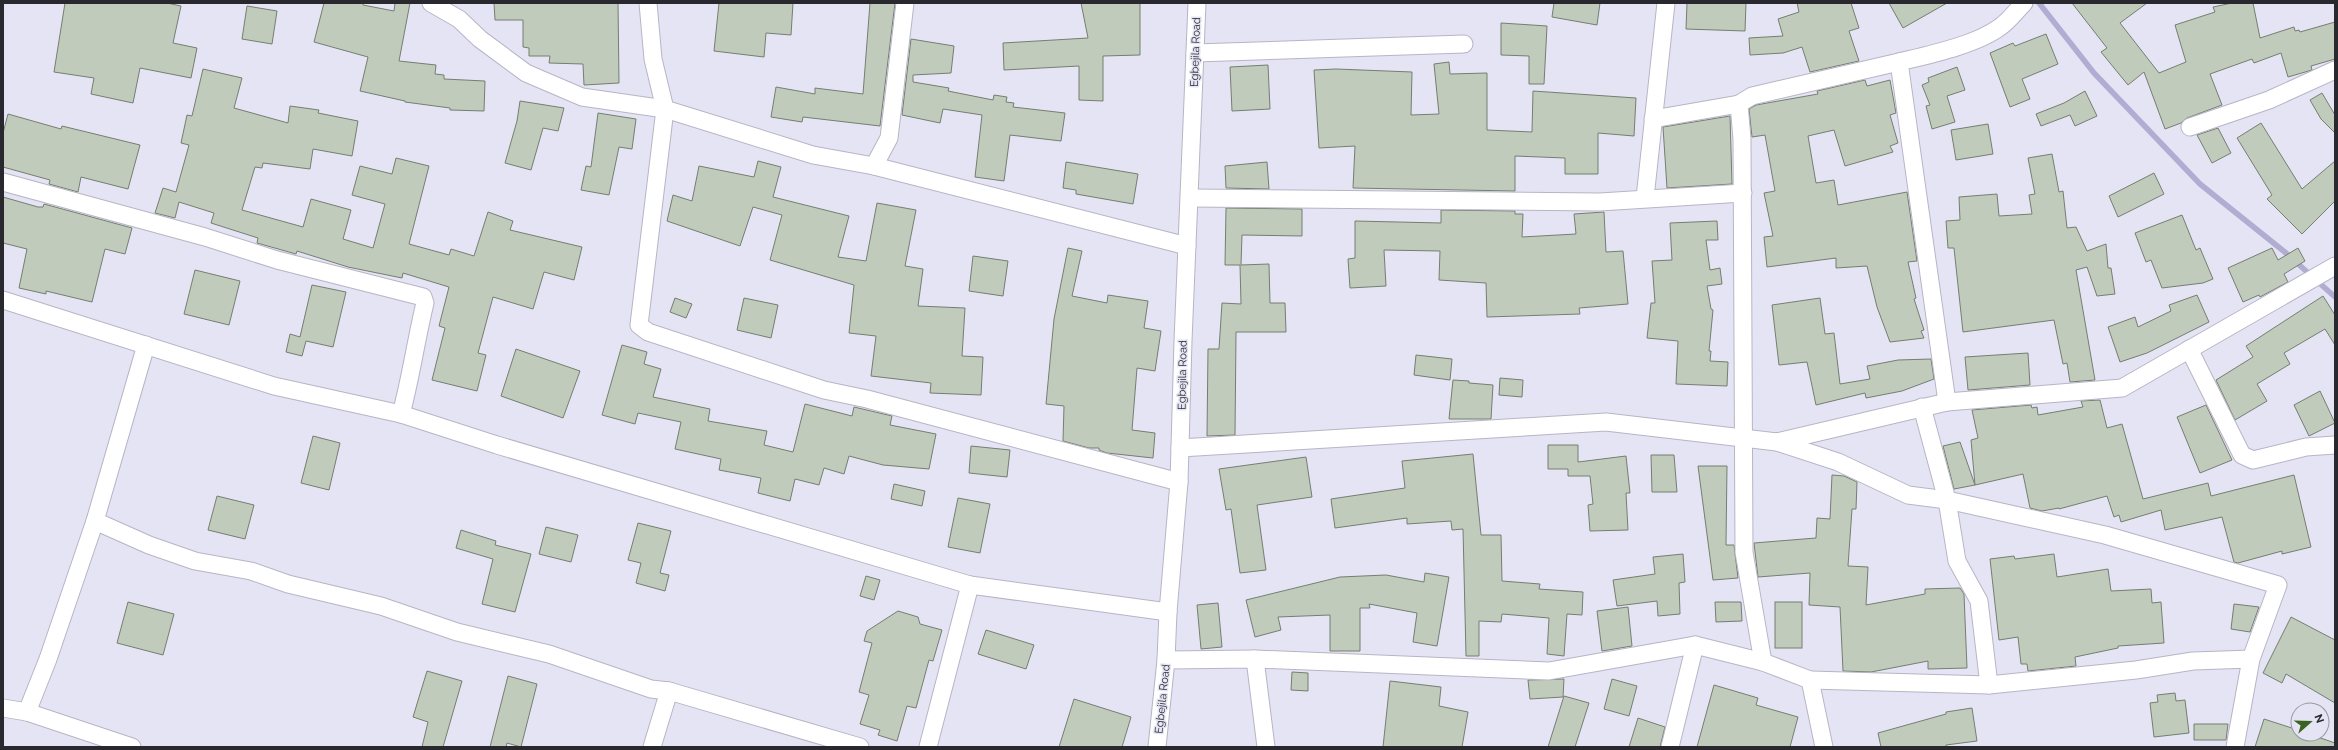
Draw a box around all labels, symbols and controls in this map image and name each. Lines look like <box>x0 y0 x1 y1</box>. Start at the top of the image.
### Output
street label: Egbejila Road <box>1188 17 1203 87</box>
street label: Egbejila Road <box>1175 340 1190 410</box>
street label: Egbejila Road <box>1152 664 1173 734</box>
north arrow <box>2290 702 2330 742</box>
text: N <box>2311 713 2326 725</box>

